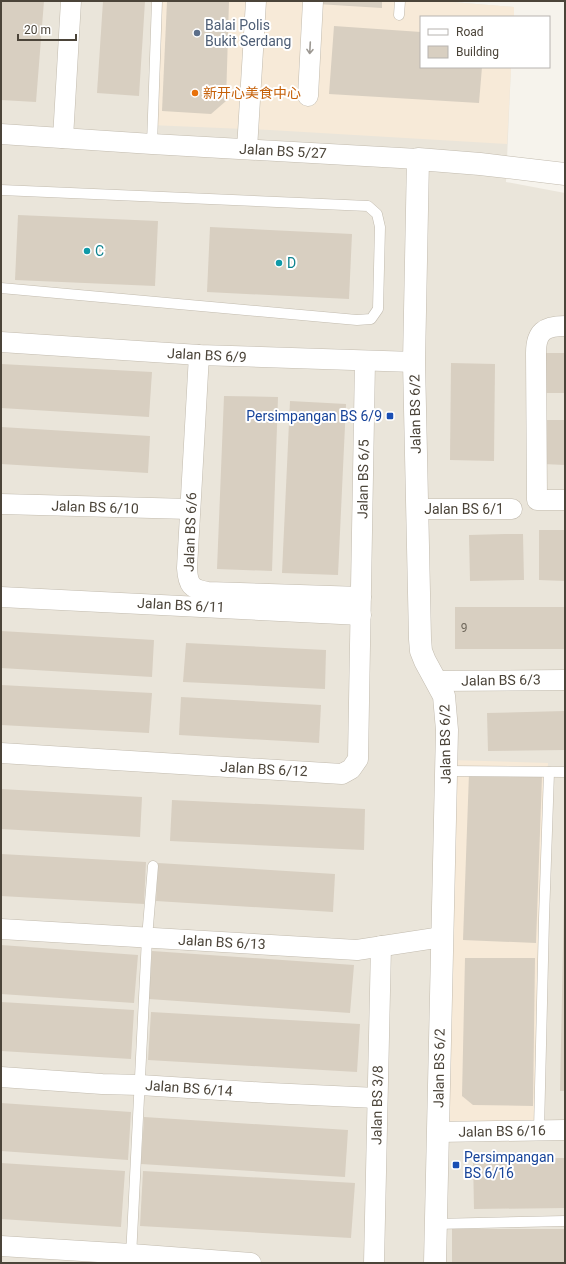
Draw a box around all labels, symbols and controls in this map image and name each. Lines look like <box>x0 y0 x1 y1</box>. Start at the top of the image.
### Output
scale bar <box>18 16 76 42</box>
legend <box>420 16 550 68</box>
place label: Balai Polis Bukit Serdang <box>205 17 291 49</box>
text: 20 m <box>24 23 51 37</box>
text: Road <box>456 25 484 39</box>
marker: Balai Polis Bukit Serdang <box>192 28 202 38</box>
one-way arrow <box>307 41 314 54</box>
text: Building <box>456 45 499 59</box>
place label: 新开心美食中心 <box>203 85 301 101</box>
marker: 新开心美食中心 <box>190 88 200 98</box>
street label: Jalan BS 5/27 <box>239 141 327 161</box>
place label: C <box>95 243 104 259</box>
marker: C <box>82 246 92 256</box>
place label: D <box>287 255 296 271</box>
marker: D <box>274 258 284 268</box>
street label: Jalan BS 6/9 <box>167 345 247 365</box>
street label: Jalan BS 6/2 <box>406 374 424 454</box>
place label: Persimpangan BS 6/9 <box>246 408 382 424</box>
marker: Persimpangan BS 6/9 <box>385 411 395 421</box>
street label: Jalan BS 6/5 <box>354 439 372 519</box>
street label: Jalan BS 6/6 <box>181 492 199 572</box>
street label: Jalan BS 6/10 <box>51 497 139 517</box>
street label: Jalan BS 6/1 <box>424 501 504 517</box>
street label: Jalan BS 6/11 <box>137 595 225 615</box>
house number: 9 <box>461 621 467 635</box>
street label: Jalan BS 6/3 <box>461 671 541 689</box>
street label: Jalan BS 6/2 <box>436 704 454 784</box>
street label: Jalan BS 6/12 <box>220 759 308 779</box>
street label: Jalan BS 6/13 <box>178 932 266 952</box>
street label: Jalan BS 6/2 <box>430 1028 448 1108</box>
street label: Jalan BS 3/8 <box>368 1065 386 1145</box>
street label: Jalan BS 6/14 <box>145 1077 233 1099</box>
street label: Jalan BS 6/16 <box>458 1122 546 1140</box>
place label: Persimpangan BS 6/16 <box>464 1149 554 1181</box>
marker: Persimpangan BS 6/16 <box>451 1160 461 1170</box>

